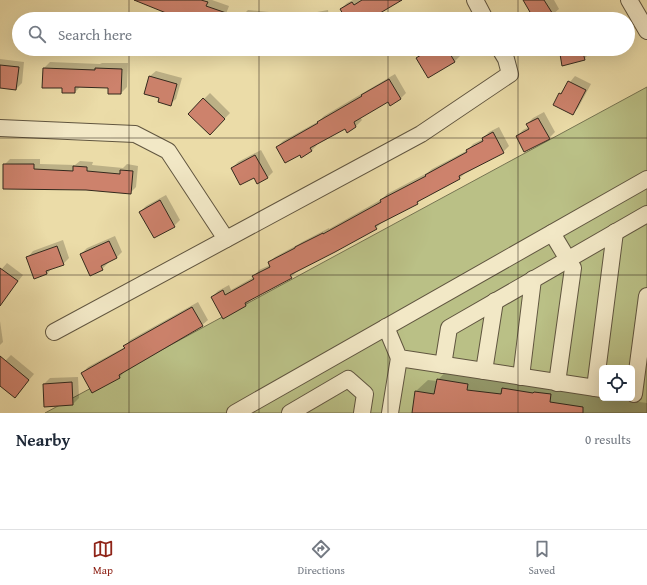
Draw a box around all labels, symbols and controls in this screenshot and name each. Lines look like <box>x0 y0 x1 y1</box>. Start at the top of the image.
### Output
search box <box>12 12 635 56</box>
icon: search <box>26 23 48 45</box>
text: Search here <box>58 24 132 45</box>
map controls <box>599 365 635 401</box>
button: locate <box>599 365 635 401</box>
text: Nearby <box>16 427 70 452</box>
text: 0 results <box>585 430 631 449</box>
tab: Map <box>92 538 114 578</box>
tab: Directions <box>298 538 345 578</box>
tab: Saved <box>528 538 555 578</box>

